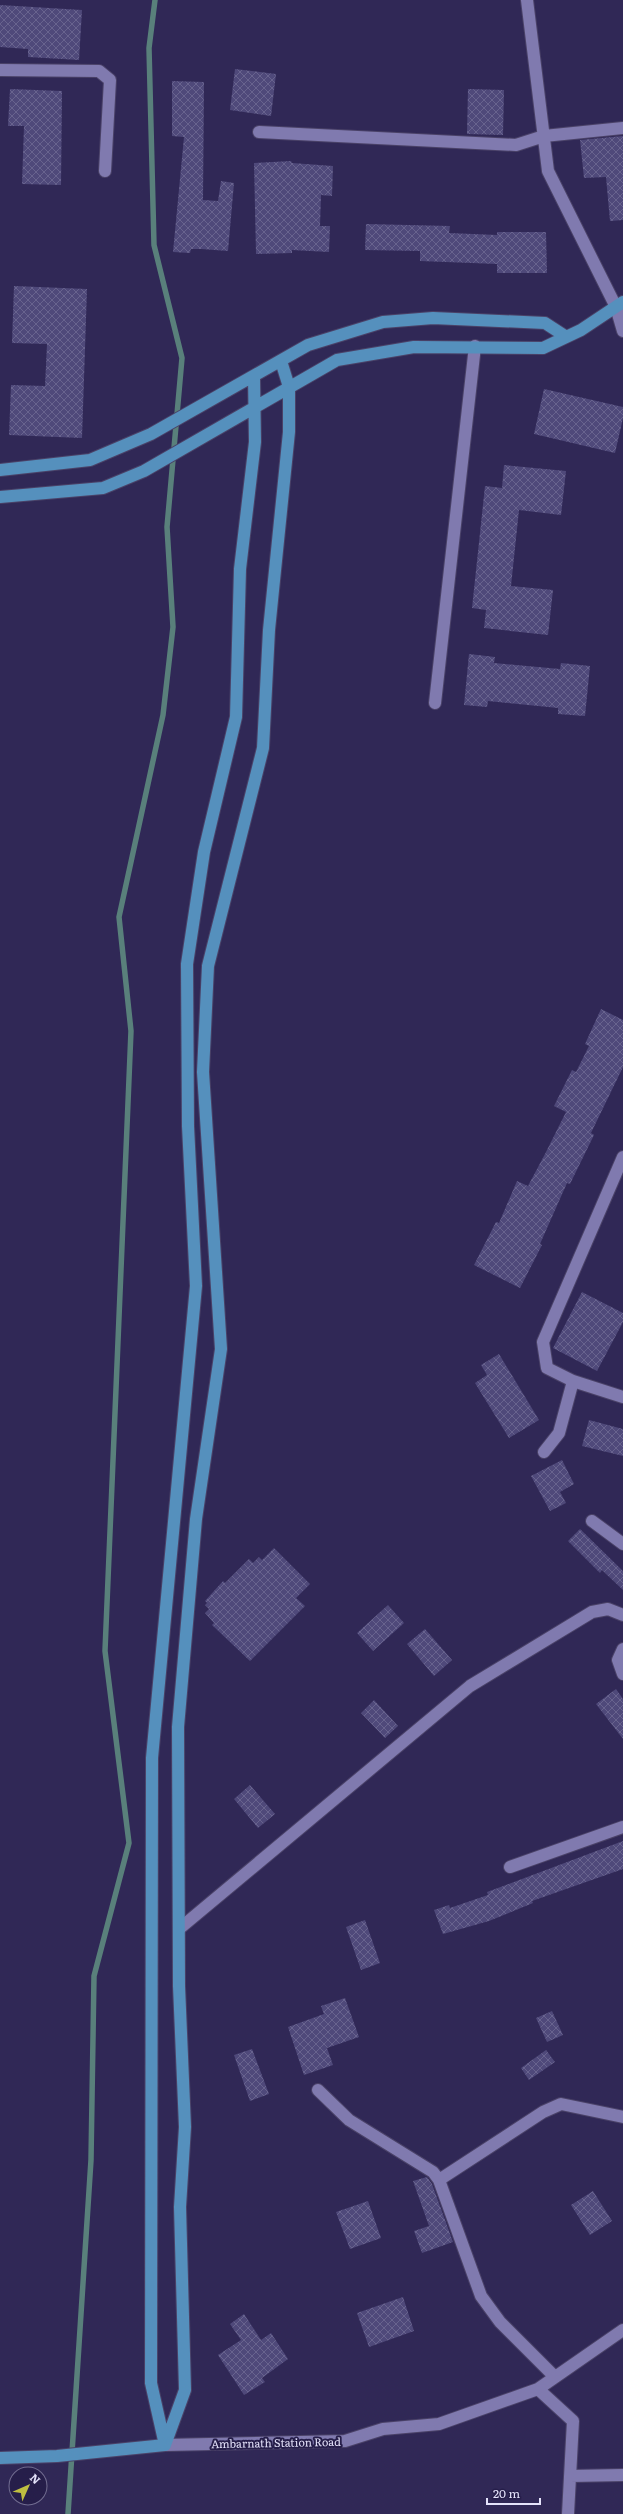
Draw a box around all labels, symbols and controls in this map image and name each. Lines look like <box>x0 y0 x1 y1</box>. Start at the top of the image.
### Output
street label: Ambarnath Station Road <box>211 2433 341 2451</box>
north arrow <box>8 2466 48 2506</box>
text: N <box>27 2469 45 2487</box>
scale bar <box>487 2480 540 2506</box>
text: 20 m <box>493 2484 520 2502</box>

